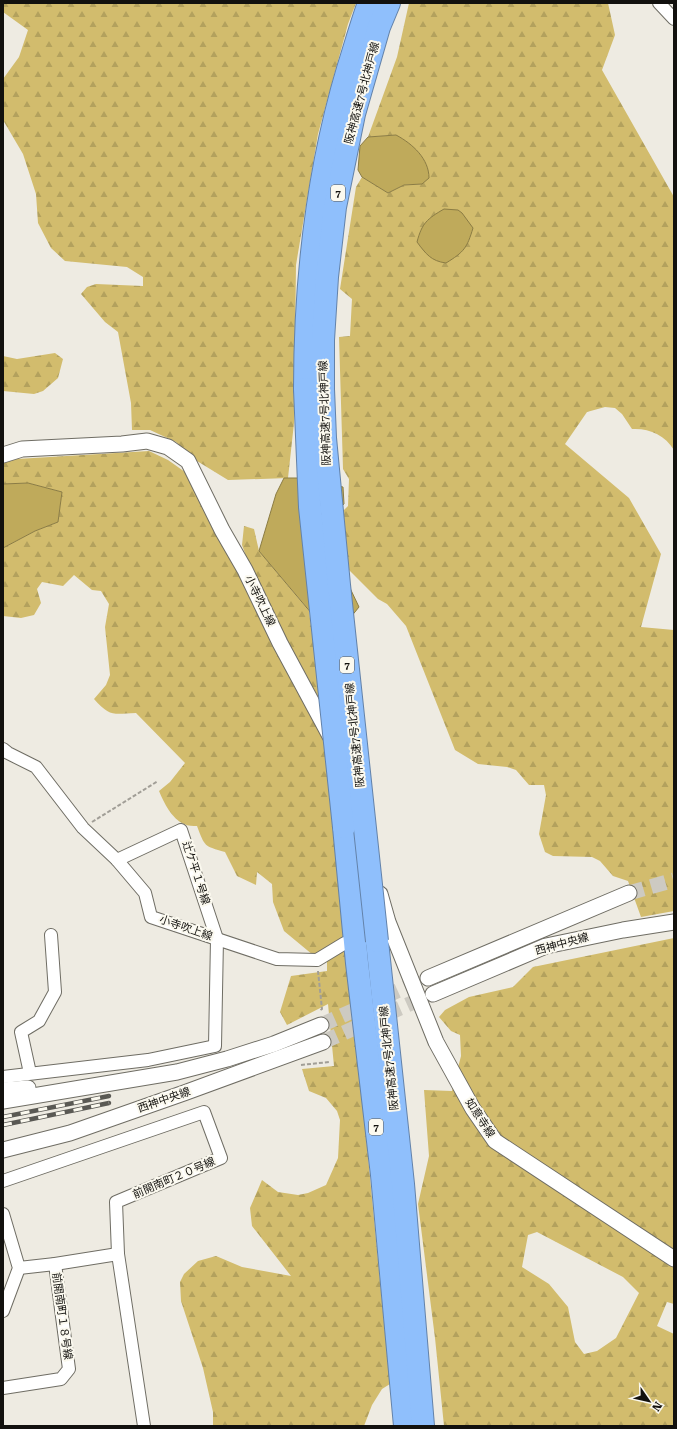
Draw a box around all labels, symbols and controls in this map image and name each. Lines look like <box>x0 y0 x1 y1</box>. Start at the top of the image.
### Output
street label: 阪神高速7号北神戸線 <box>342 41 382 145</box>
road number: 7 <box>331 185 345 201</box>
street label: 阪神高速7号北神戸線 <box>317 360 333 466</box>
street label: 小寺吹上線 <box>242 573 278 629</box>
road number: 7 <box>340 657 354 673</box>
street label: 阪神高速7号北神戸線 <box>343 682 367 788</box>
street label: 辻ケ平１号線 <box>180 840 212 906</box>
street label: 小寺吹上線 <box>158 913 214 943</box>
street label: 西神中央線 <box>534 931 590 957</box>
street label: 阪神高速7号北神戸線 <box>377 1005 401 1111</box>
street label: 西神中央線 <box>136 1085 192 1115</box>
street label: 如意寺線 <box>463 1096 497 1140</box>
road number: 7 <box>369 1119 383 1135</box>
street label: 前開南町２０号線 <box>131 1155 217 1201</box>
street label: 前開南町１８号線 <box>49 1272 75 1360</box>
north arrow <box>629 1381 669 1421</box>
text: N <box>649 1399 665 1414</box>

